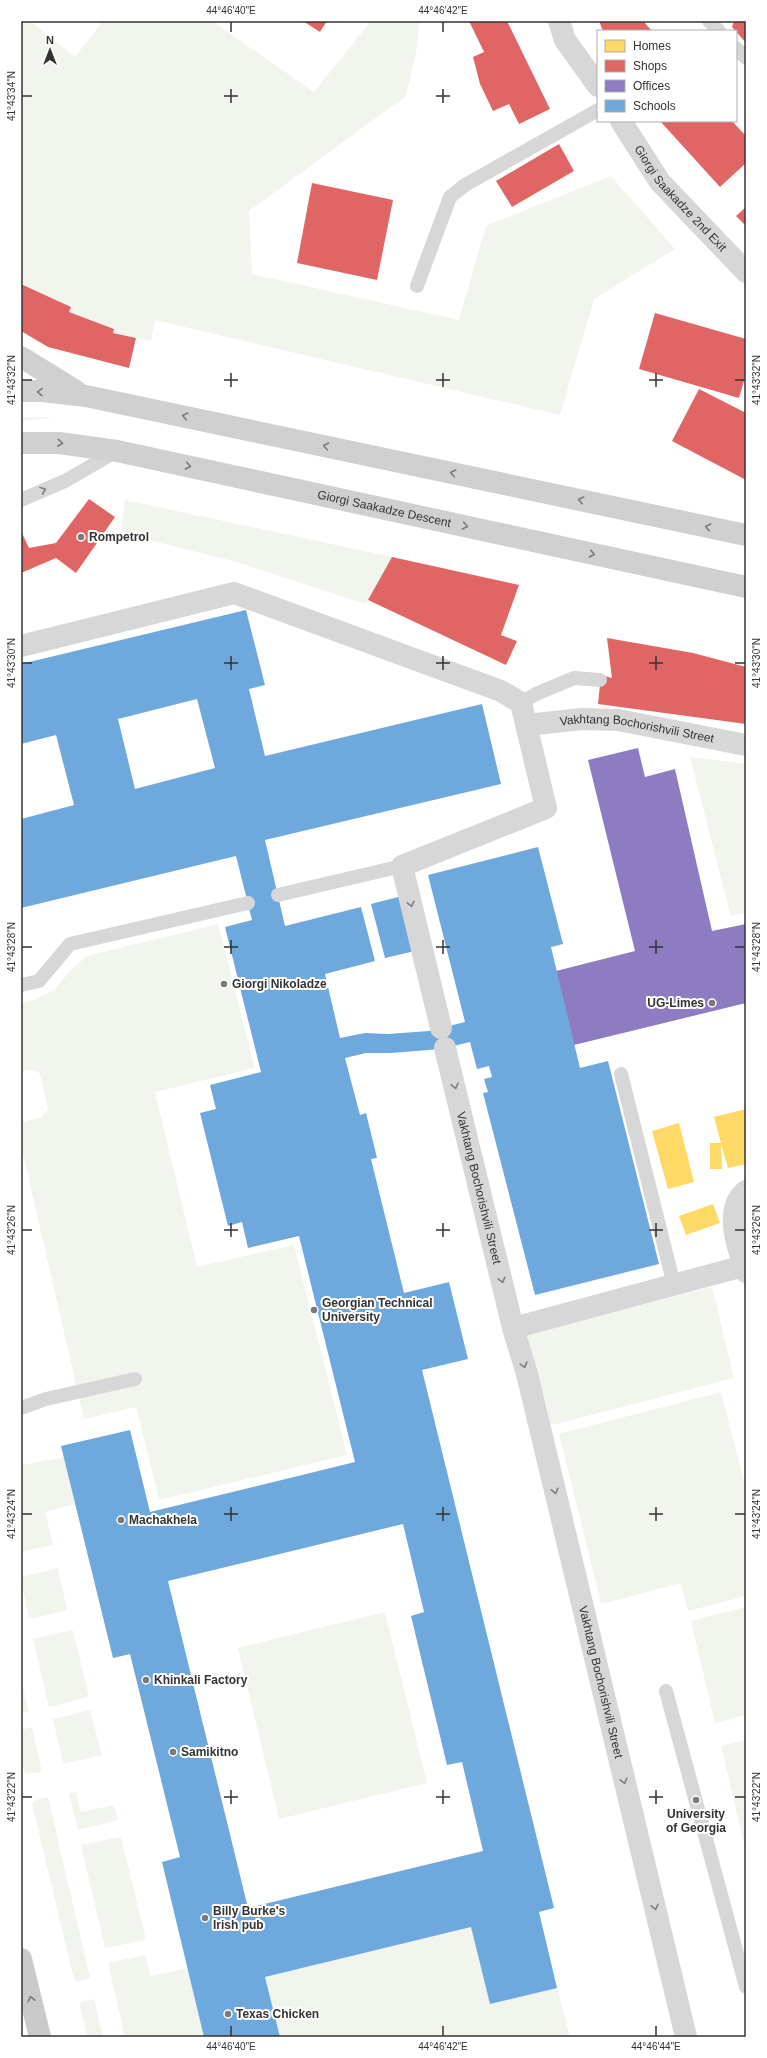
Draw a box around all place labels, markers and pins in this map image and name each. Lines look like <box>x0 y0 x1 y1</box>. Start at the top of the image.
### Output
place label: Rompetrol <box>89 530 149 544</box>
marker: Rompetrol <box>76 532 86 542</box>
place label: Giorgi Nikoladze <box>232 977 327 991</box>
marker: Giorgi Nikoladze <box>219 979 229 989</box>
place label: UG-Limes <box>647 996 704 1010</box>
marker: UG-Limes <box>707 998 717 1008</box>
place label: Georgian Technical University <box>322 1296 432 1324</box>
marker: Georgian Technical University <box>309 1305 319 1315</box>
place label: Machakhela <box>129 1513 197 1527</box>
marker: Machakhela <box>116 1515 126 1525</box>
place label: Khinkali Factory <box>154 1673 248 1687</box>
marker: Khinkali Factory <box>141 1675 151 1685</box>
place label: Samikitno <box>181 1745 238 1759</box>
marker: Samikitno <box>168 1747 178 1757</box>
marker: University of Georgia <box>691 1795 701 1805</box>
place label: University of Georgia <box>666 1807 726 1835</box>
place label: Billy Burke's Irish pub <box>213 1904 286 1932</box>
marker: Billy Burke's Irish pub <box>200 1913 210 1923</box>
place label: Texas Chicken <box>236 2007 319 2021</box>
marker: Texas Chicken <box>223 2009 233 2019</box>

